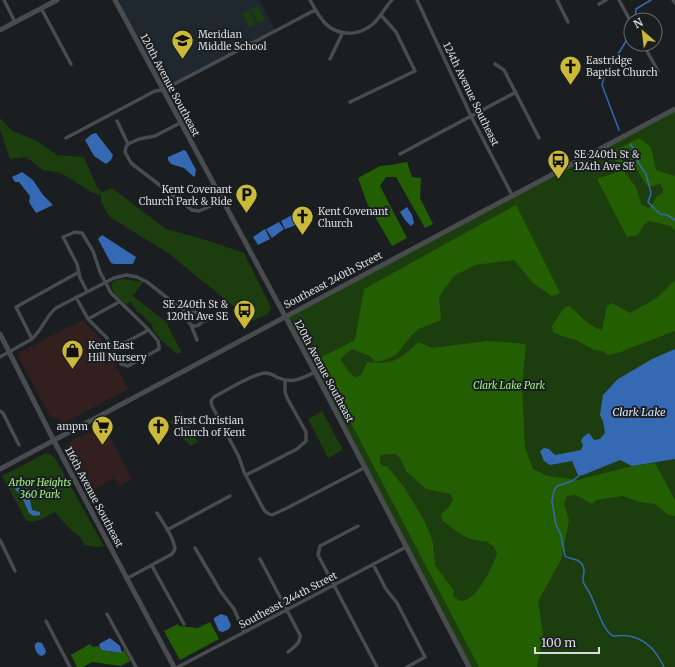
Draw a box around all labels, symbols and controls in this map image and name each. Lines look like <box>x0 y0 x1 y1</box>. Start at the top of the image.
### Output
north arrow <box>623 12 663 52</box>
text: N <box>631 15 646 31</box>
school or university icon: Meridian Middle School <box>170 27 196 60</box>
place label: Meridian Middle School <box>198 28 267 53</box>
street label: 120th Avenue Southeast <box>137 31 203 139</box>
street label: 124th Avenue Southeast <box>440 40 502 148</box>
church icon: Eastridge Baptist Church <box>557 53 583 86</box>
place label: Eastridge Baptist Church <box>586 54 658 79</box>
bus stop icon: SE 240th St & 124th Ave SE <box>545 147 571 180</box>
place label: SE 240th St & 124th Ave SE <box>574 148 640 173</box>
parking icon: Kent Covenant Church Park & Ride <box>234 182 260 215</box>
place label: Kent Covenant Church Park & Ride <box>139 183 232 208</box>
church icon: Kent Covenant Church <box>290 204 316 237</box>
place label: Kent Covenant Church <box>318 205 388 230</box>
street label: Southeast 240th Street <box>281 248 385 312</box>
bus stop icon: SE 240th St & 120th Ave SE <box>231 297 257 330</box>
place label: SE 240th St & 120th Ave SE <box>163 298 229 323</box>
street label: 120th Avenue Southeast <box>291 317 357 425</box>
shop icon: Kent East Hill Nursery <box>60 338 86 371</box>
place label: Kent East Hill Nursery <box>88 339 147 364</box>
park label: Clark Lake Park <box>473 379 545 392</box>
water label: Clark Lake <box>612 405 666 419</box>
supermarket icon: ampm <box>90 413 116 446</box>
church icon: First Christian Church of Kent <box>146 413 172 446</box>
place label: First Christian Church of Kent <box>174 414 246 439</box>
place label: ampm <box>57 420 88 433</box>
street label: 116th Avenue Southeast <box>62 444 126 550</box>
park label: Arbor Heights 360 Park <box>8 476 71 501</box>
street label: Southeast 244th Street <box>237 569 339 631</box>
scale bar <box>535 629 599 655</box>
text: 100 m <box>541 635 576 650</box>

